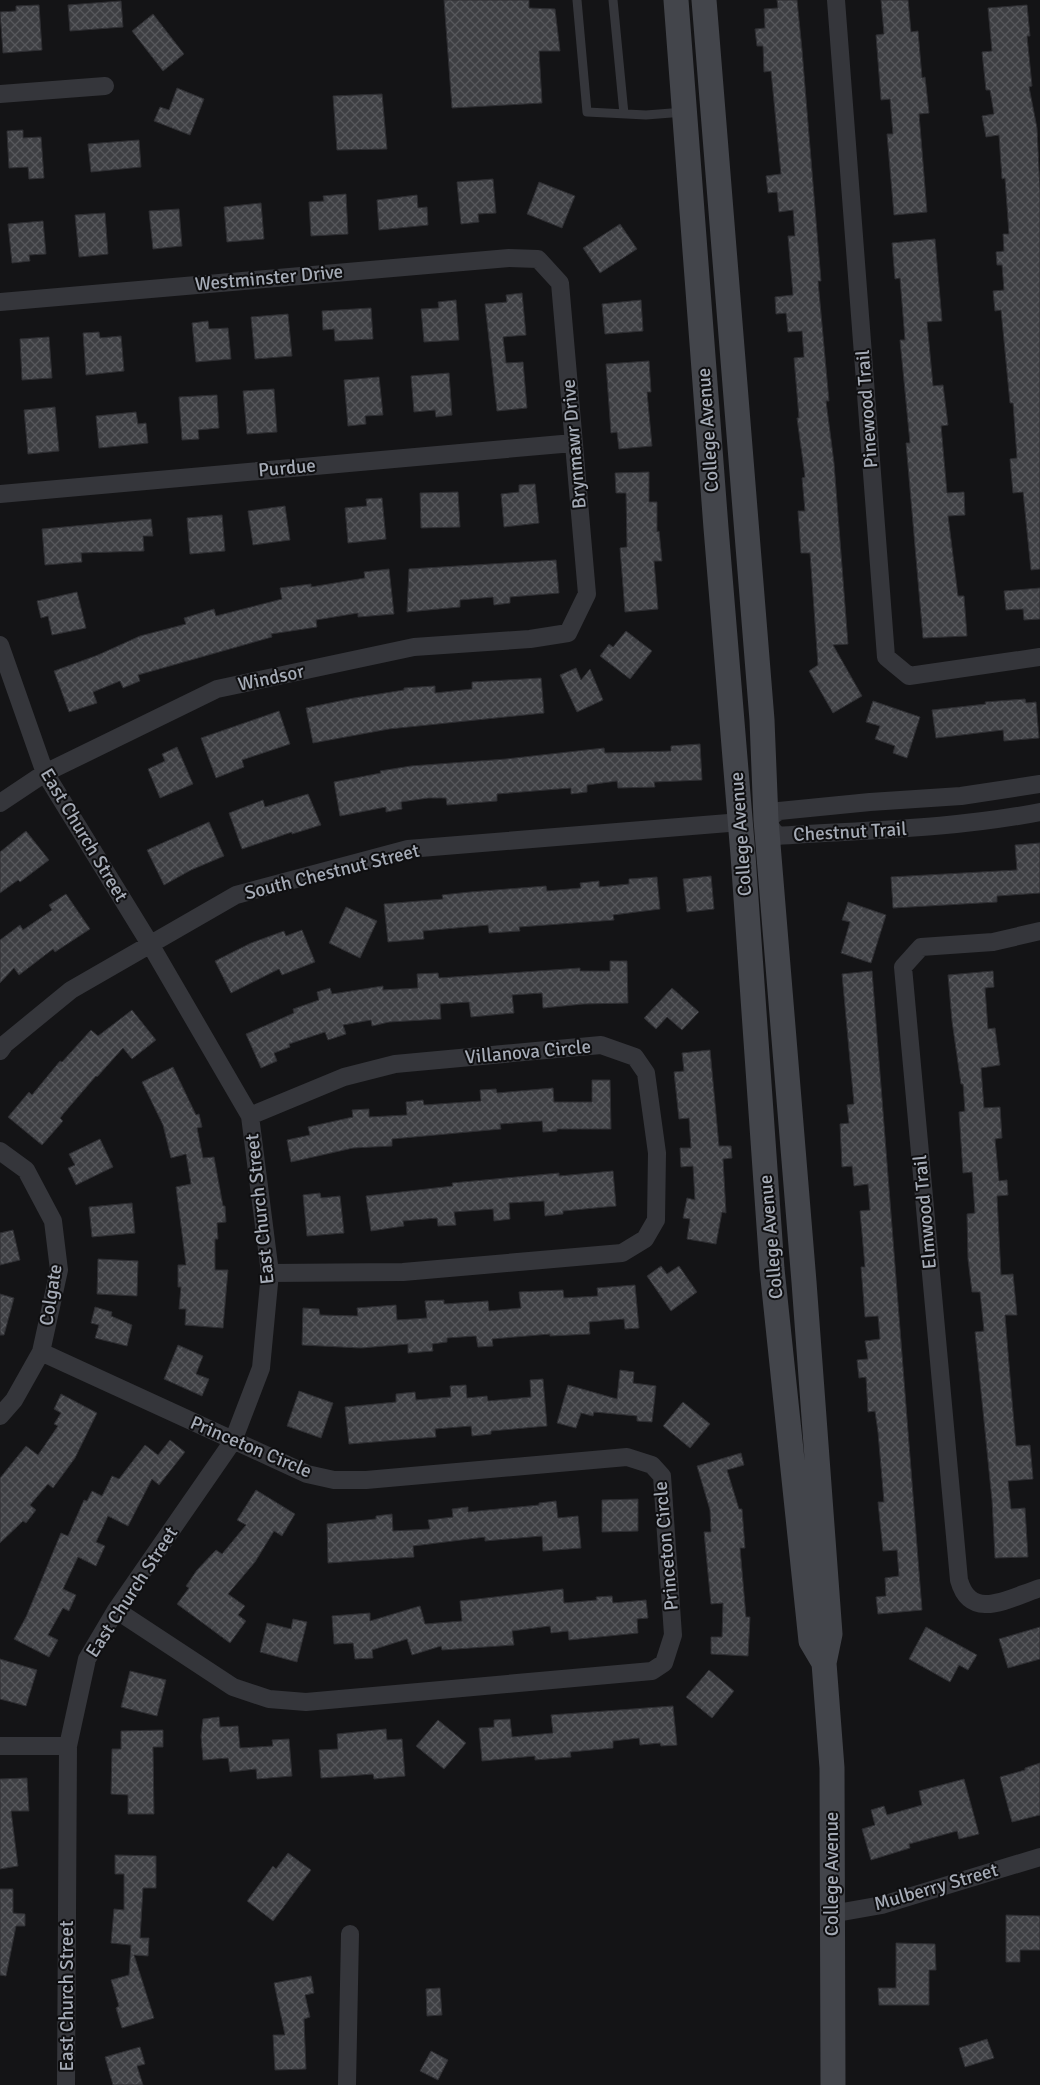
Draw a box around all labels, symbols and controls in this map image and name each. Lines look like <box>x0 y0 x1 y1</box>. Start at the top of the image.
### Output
street label: Westminster Drive <box>194 260 344 296</box>
street label: Pinewood Trail <box>851 349 883 469</box>
street label: College Avenue <box>692 367 724 493</box>
street label: Brynmawr Drive <box>556 378 592 510</box>
street label: Purdue <box>257 454 317 482</box>
street label: Windsor <box>236 659 306 697</box>
street label: East Church Street <box>35 764 133 906</box>
street label: College Avenue <box>725 771 757 897</box>
street label: Chestnut Trail <box>793 817 907 847</box>
street label: South Chestnut Street <box>242 839 422 905</box>
street label: Villanova Circle <box>464 1035 592 1069</box>
street label: East Church Street <box>240 1132 280 1285</box>
street label: Elmwood Trail <box>908 1154 942 1270</box>
street label: College Avenue <box>754 1174 788 1300</box>
street label: Colgate <box>34 1262 68 1328</box>
street label: Princeton Circle <box>187 1411 315 1483</box>
street label: Princeton Circle <box>648 1480 684 1612</box>
street label: East Church Street <box>81 1522 183 1662</box>
street label: College Avenue <box>820 1812 844 1936</box>
street label: Mulberry Street <box>871 1858 1001 1916</box>
street label: East Church Street <box>55 1920 79 2072</box>

